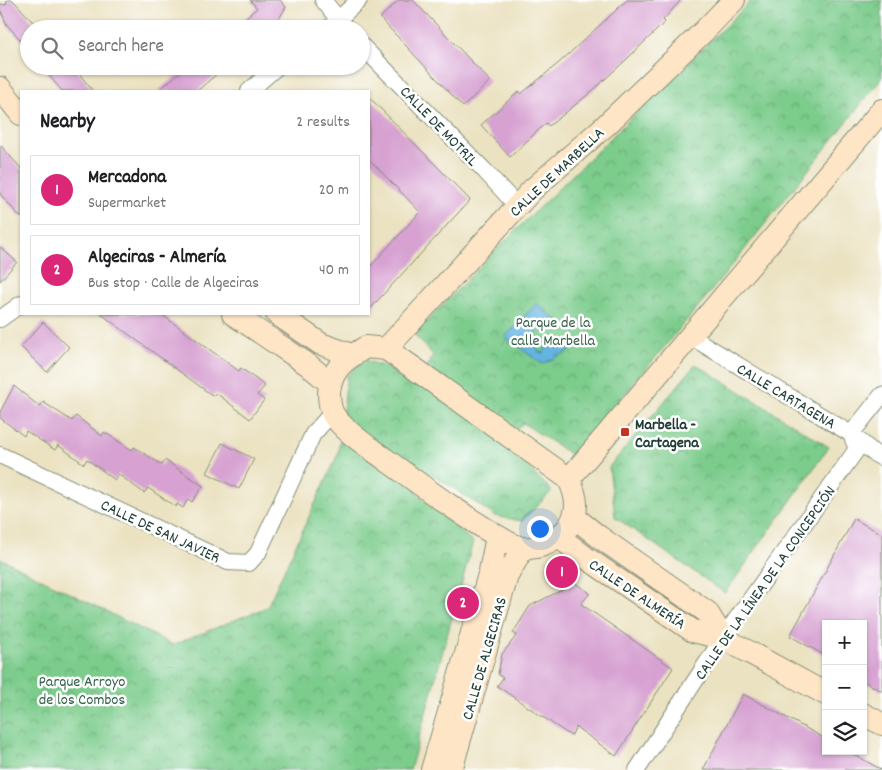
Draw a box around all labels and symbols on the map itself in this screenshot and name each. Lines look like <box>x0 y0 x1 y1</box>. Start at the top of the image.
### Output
street label: CALLE DE MOTRIL <box>394 81 483 172</box>
street label: CALLE DE MARBELLA <box>505 122 611 223</box>
park label: Parque de la calle Marbella <box>511 312 596 353</box>
street label: CALLE CARTAGENA <box>732 358 840 436</box>
place label: Marbella - Cartagena <box>635 414 700 455</box>
marker: Marbella - Cartagena <box>619 426 631 438</box>
street label: CALLE DE LA LÍNEA DE LA CONCEPCIÓN <box>690 482 842 685</box>
street label: CALLE DE SAN JAVIER <box>96 494 224 570</box>
your location <box>527 516 553 542</box>
pin: 1 <box>546 553 578 591</box>
street label: CALLE DE ALMERÍA <box>583 554 690 636</box>
pin: 2 <box>447 584 479 622</box>
street label: CALLE DE ALGECIRAS <box>457 595 514 723</box>
park label: Parque Arroyo de los Combos <box>39 671 125 712</box>

